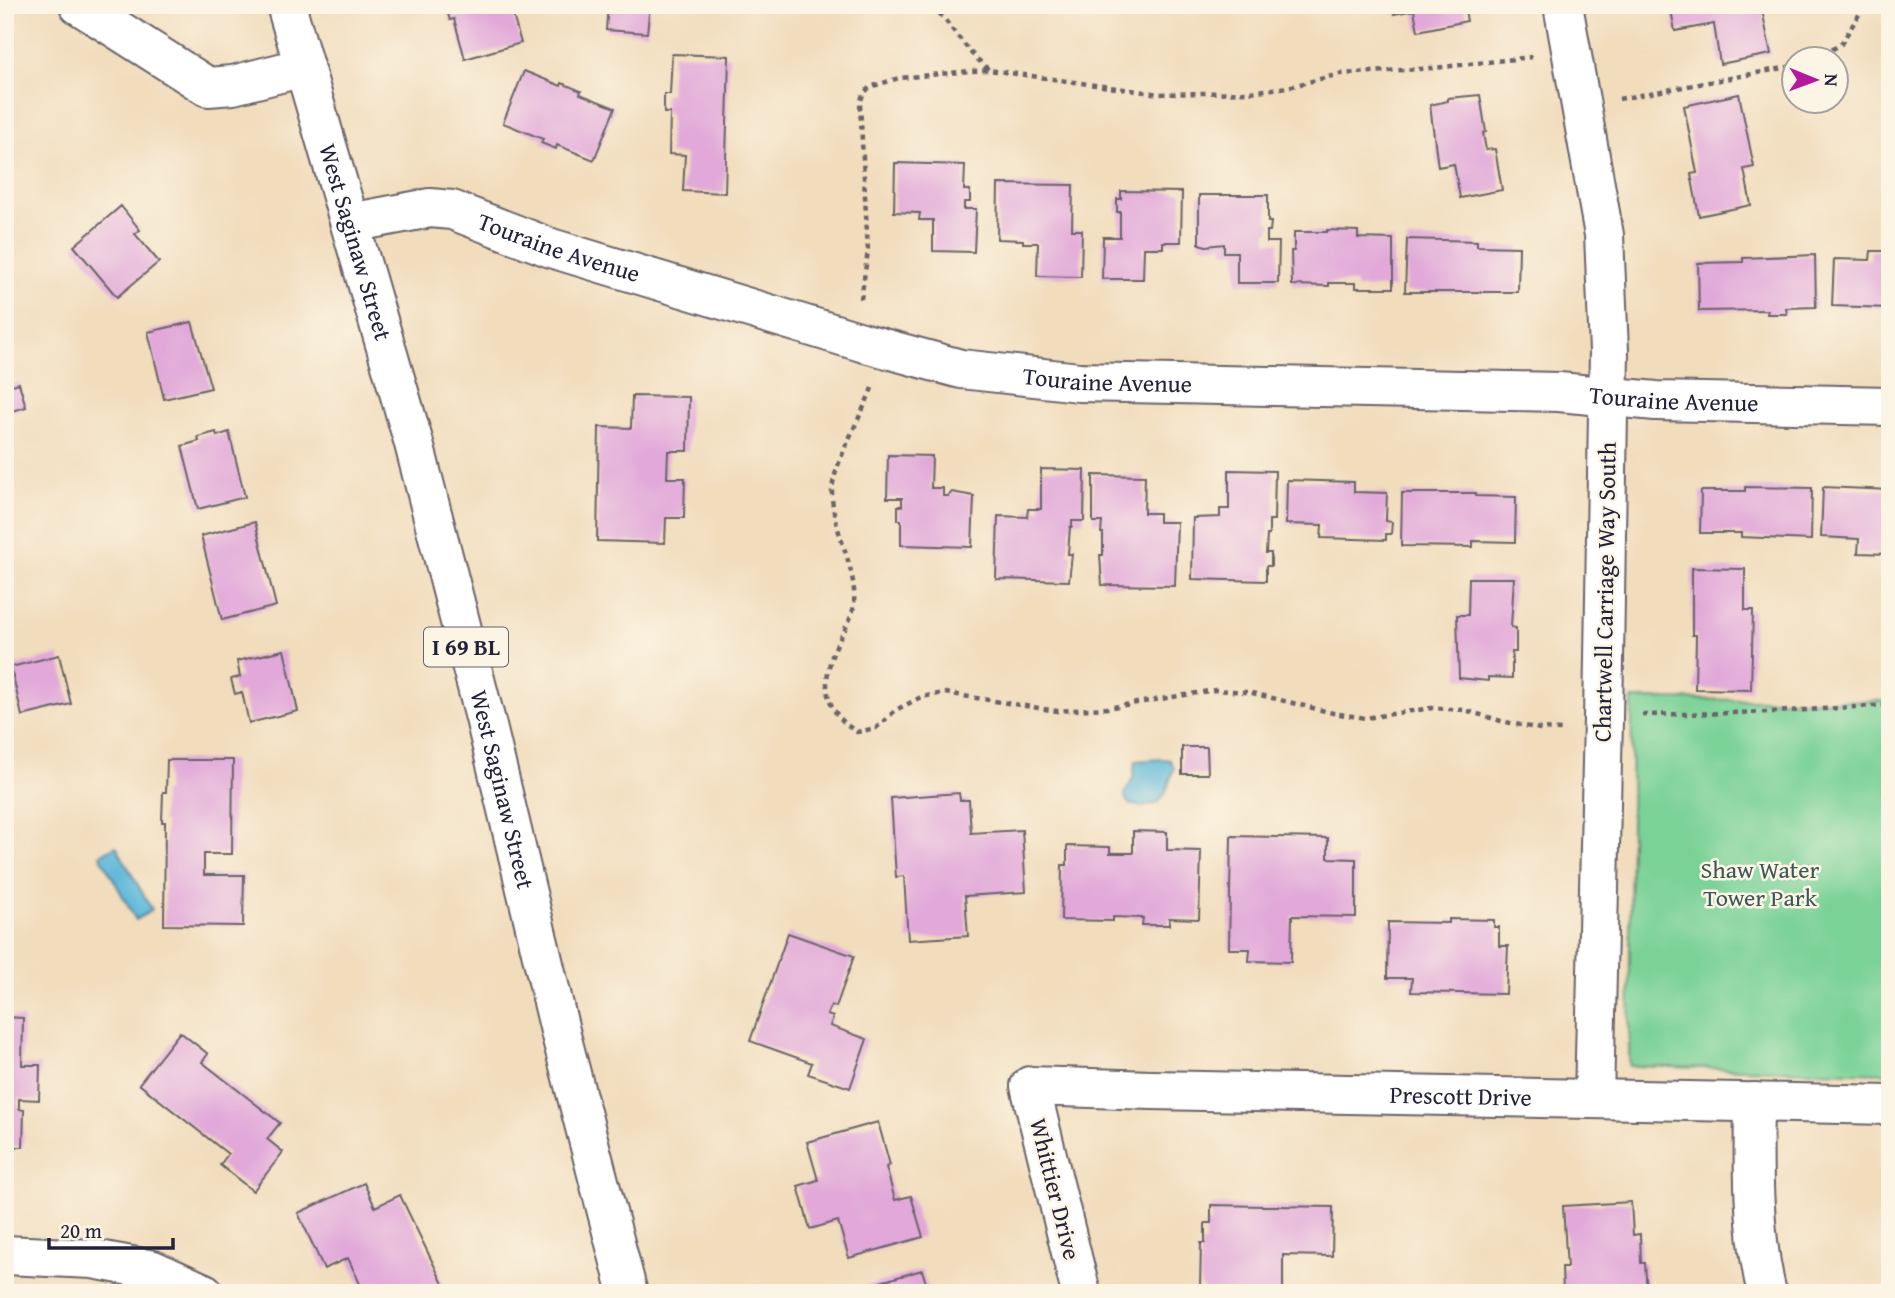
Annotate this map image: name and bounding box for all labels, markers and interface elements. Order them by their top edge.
north arrow [1780,46,1850,116]
text: N [1818,74,1846,87]
street label: West Saginaw Street [310,139,401,345]
street label: Touraine Avenue [473,204,644,291]
street label: Touraine Avenue [1021,358,1192,401]
street label: Touraine Avenue [1588,377,1759,420]
street label: Chartwell Carriage Way South [1584,441,1625,743]
road number: I 69 BL [424,628,508,666]
street label: West Saginaw Street [462,686,544,893]
park label: Shaw Water Tower Park [1701,852,1820,915]
street label: Prescott Drive [1389,1077,1532,1115]
street label: Whittier Drive [1021,1114,1090,1263]
scale bar [49,1207,173,1251]
text: 20 m [60,1215,102,1246]

